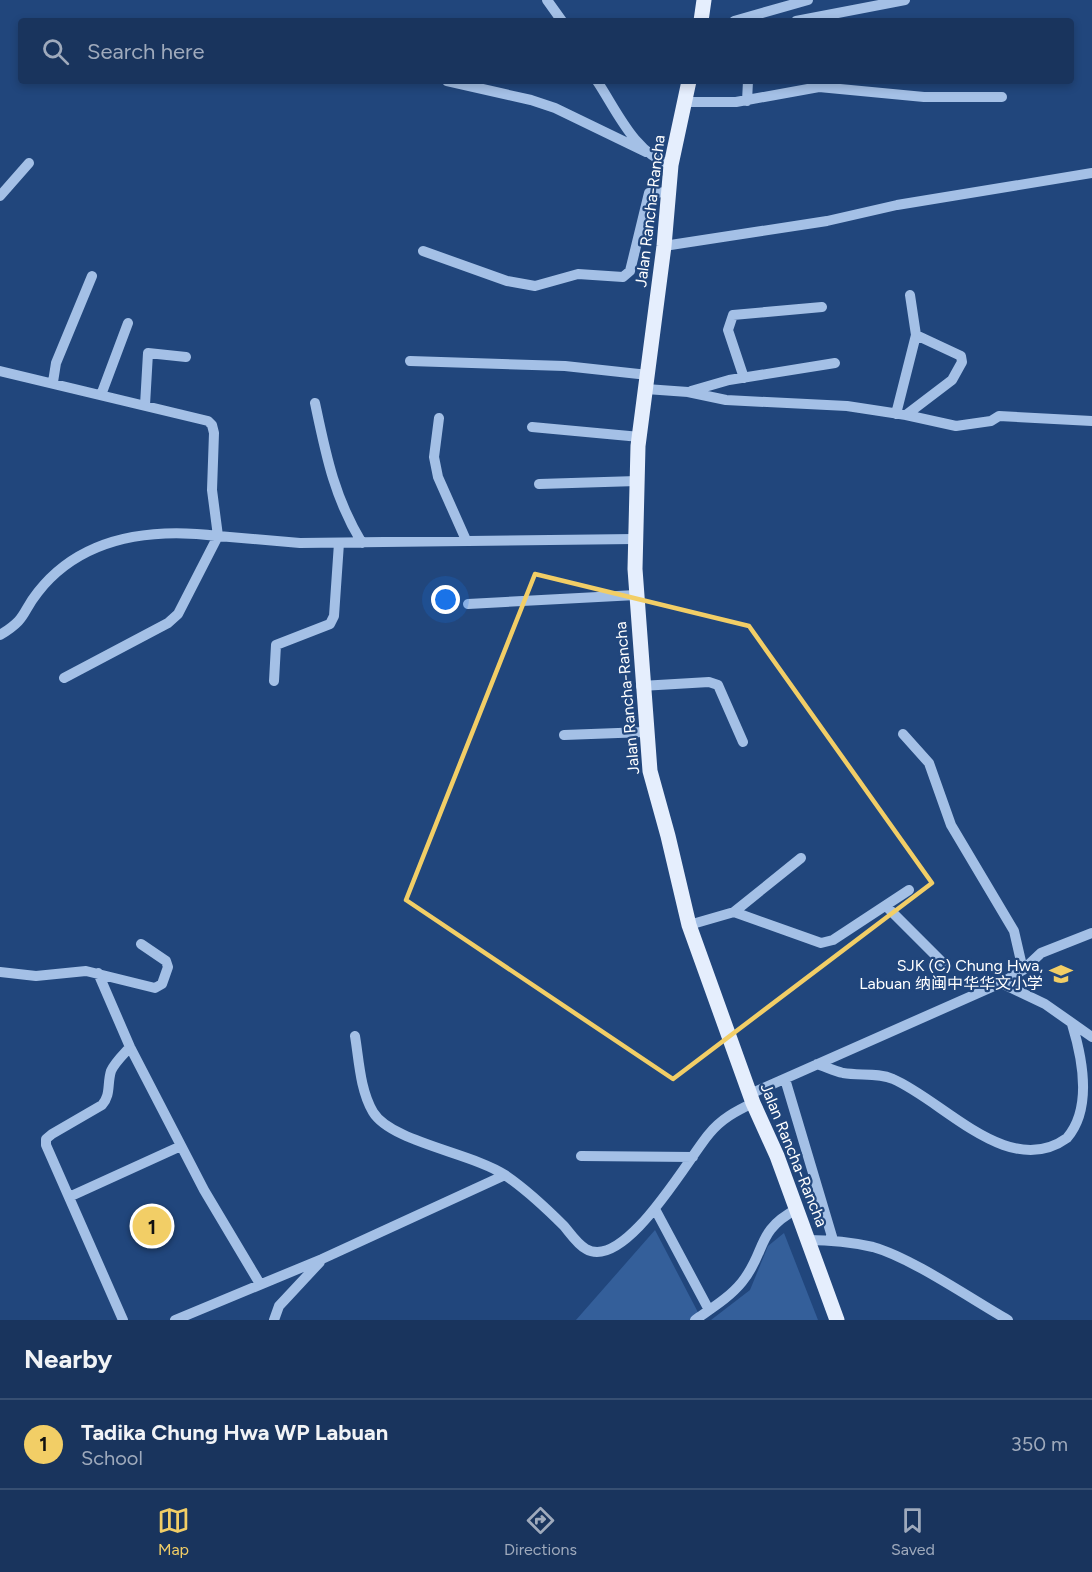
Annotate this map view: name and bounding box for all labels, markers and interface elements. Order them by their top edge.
search box [18,18,1074,84]
icon: search [39,35,72,68]
text: Search here [87,38,205,65]
street label: Jalan Rancha-Rancha [631,134,669,288]
your location [431,585,460,614]
street label: Jalan Rancha-Rancha [611,621,643,775]
place label: SJK (C) Chung Hwa, Labuan 纳闽中华华文小学 [859,956,1043,993]
school or university icon: SJK (C) Chung Hwa, Labuan 纳闽中华华文小学 [1048,961,1074,987]
street label: Jalan Rancha-Rancha [756,1080,832,1230]
pin: 1 [132,1204,172,1248]
text: Nearby [24,1343,112,1375]
text: Tadika Chung Hwa WP Labuan [81,1419,388,1446]
text: 1 [39,1432,48,1456]
text: 350 m [1011,1432,1068,1456]
text: School [81,1446,143,1470]
tab: Map [157,1504,190,1559]
tab: Directions [504,1504,577,1559]
tab: Saved [891,1504,935,1559]

